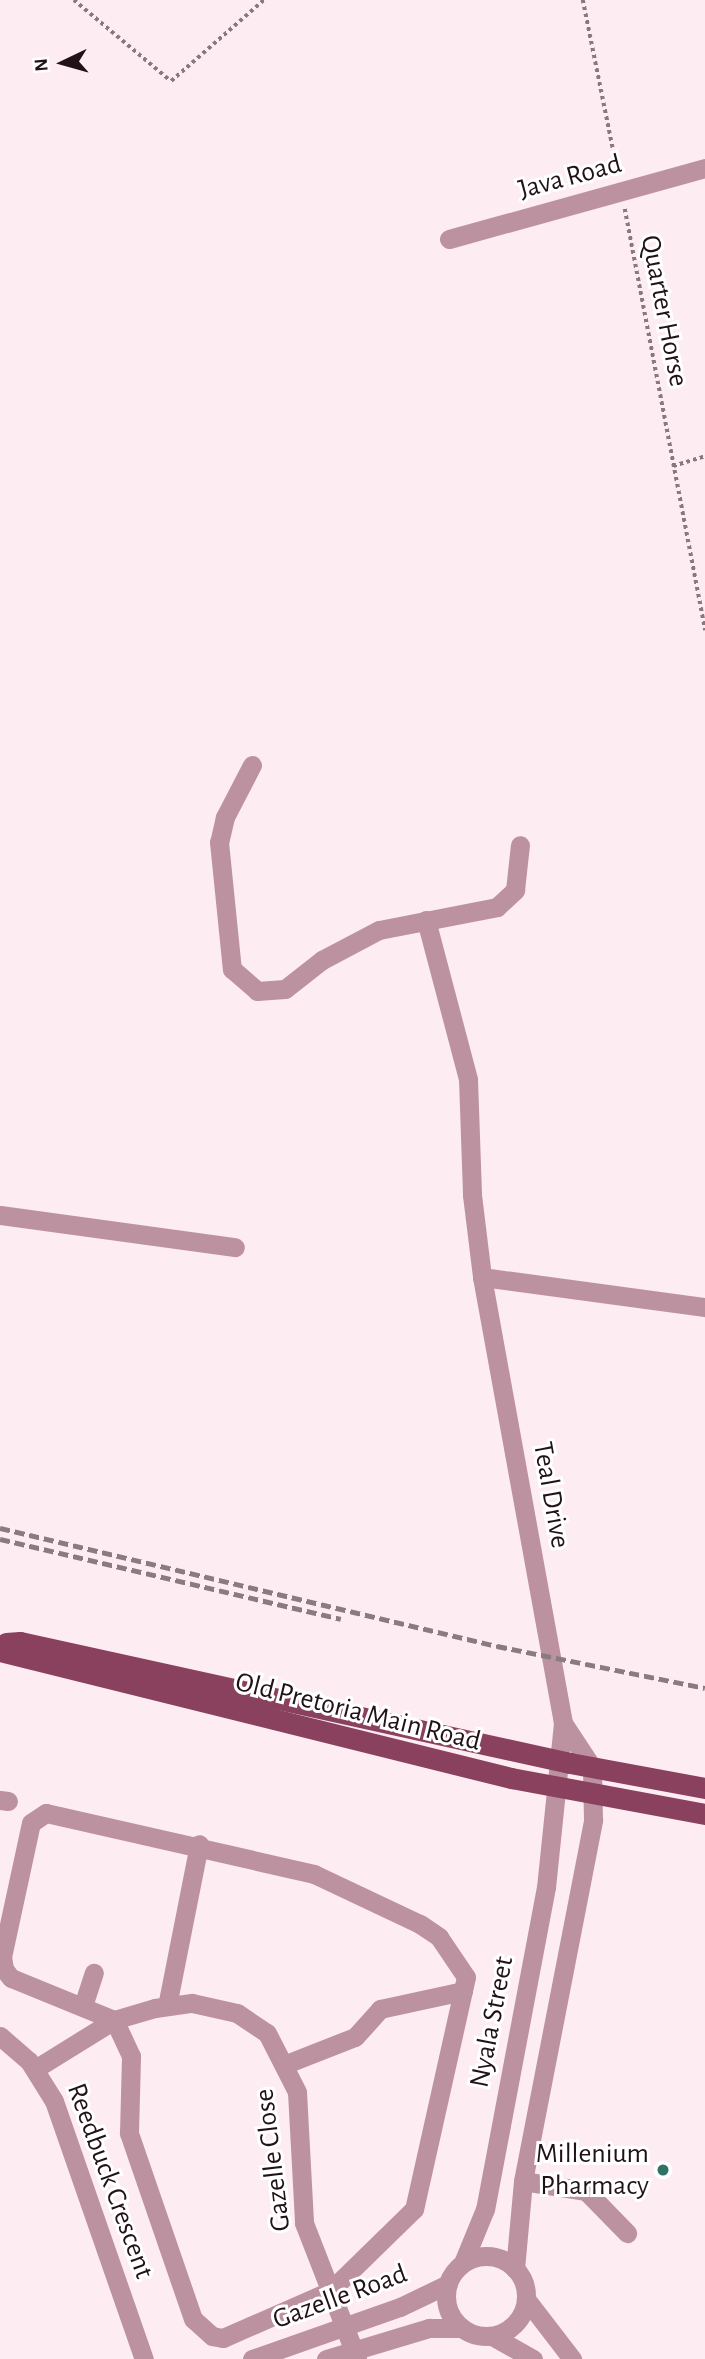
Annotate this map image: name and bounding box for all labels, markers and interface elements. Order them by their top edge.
north arrow [28,28,98,98]
text: N [32,57,52,72]
street label: Java Road [515,147,625,207]
street label: Quarter Horse [633,233,695,389]
street label: Teal Drive [525,1439,577,1551]
street label: Old Pretoria Main Road [232,1665,484,1759]
street label: Nyala Street [463,1953,521,2091]
street label: Reedbuck Crescent [59,2079,161,2283]
street label: Gazelle Close [248,2087,298,2233]
place label: Millenium Pharmacy [536,2137,649,2203]
marker: Millenium Pharmacy [655,2162,671,2178]
street label: Gazelle Road [268,2257,412,2337]

